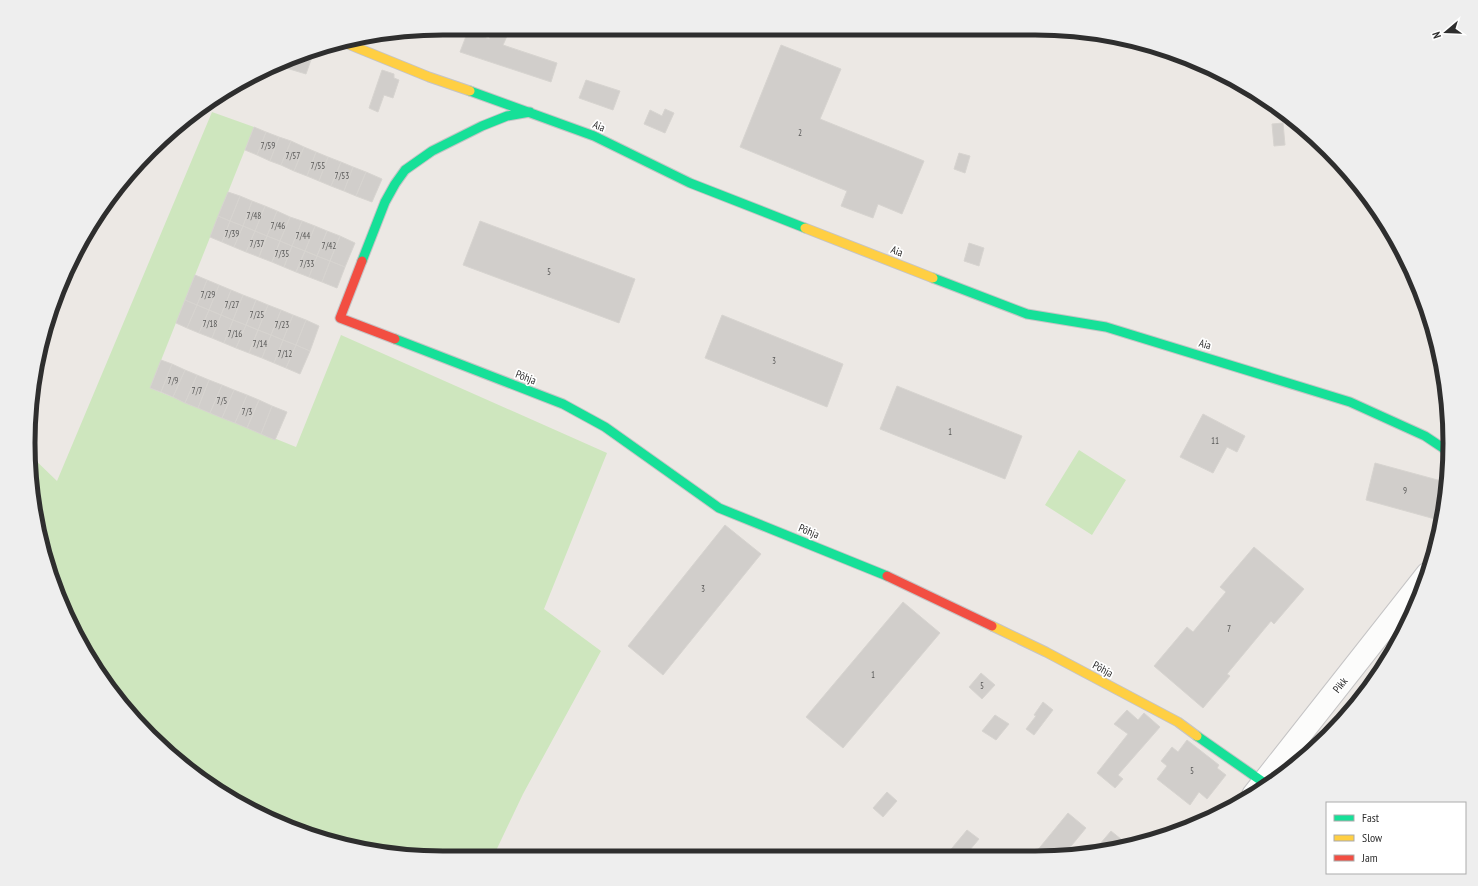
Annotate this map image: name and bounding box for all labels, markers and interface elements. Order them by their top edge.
north arrow [1426,12,1466,52]
text: N [1429,30,1444,40]
street label: Aia [591,117,607,135]
house number: 2 [798,127,802,138]
house number: 7/59 [261,140,275,151]
house number: 7/57 [286,150,300,161]
house number: 7/55 [311,160,325,171]
house number: 7/53 [335,170,349,181]
house number: 7/48 [247,210,261,221]
house number: 7/46 [271,220,285,231]
house number: 7/39 [225,228,239,239]
house number: 7/44 [296,230,310,241]
house number: 7/37 [250,238,264,249]
house number: 7/42 [322,240,336,251]
street label: Aia [889,242,905,260]
house number: 7/35 [275,248,289,259]
house number: 7/33 [300,258,314,269]
house number: 5 [547,266,551,277]
house number: 7/29 [201,289,215,300]
house number: 7/27 [225,299,239,310]
house number: 7/25 [250,309,264,320]
house number: 7/18 [203,318,217,329]
house number: 7/23 [275,319,289,330]
house number: 7/16 [228,328,242,339]
street label: Aia [1197,336,1213,352]
house number: 7/14 [253,338,267,349]
house number: 7/12 [278,348,292,359]
house number: 3 [772,355,776,366]
street label: Põhja [514,367,538,387]
house number: 7/9 [168,375,178,386]
house number: 7/7 [192,385,202,396]
house number: 7/5 [217,395,227,406]
house number: 7/3 [242,406,252,417]
house number: 1 [948,426,952,437]
house number: 11 [1211,435,1219,446]
house number: 9 [1403,485,1407,496]
street label: Põhja [797,521,821,541]
house number: 3 [701,583,705,594]
house number: 7 [1227,623,1231,634]
street label: Põhja [1090,658,1116,680]
house number: 1 [871,669,875,680]
street label: Pikk [1330,674,1351,696]
house number: 5 [980,680,984,691]
house number: 5 [1190,765,1194,776]
legend [1326,802,1466,874]
text: Fast [1362,810,1380,825]
text: Slow [1362,830,1383,845]
text: Jam [1361,850,1378,865]

